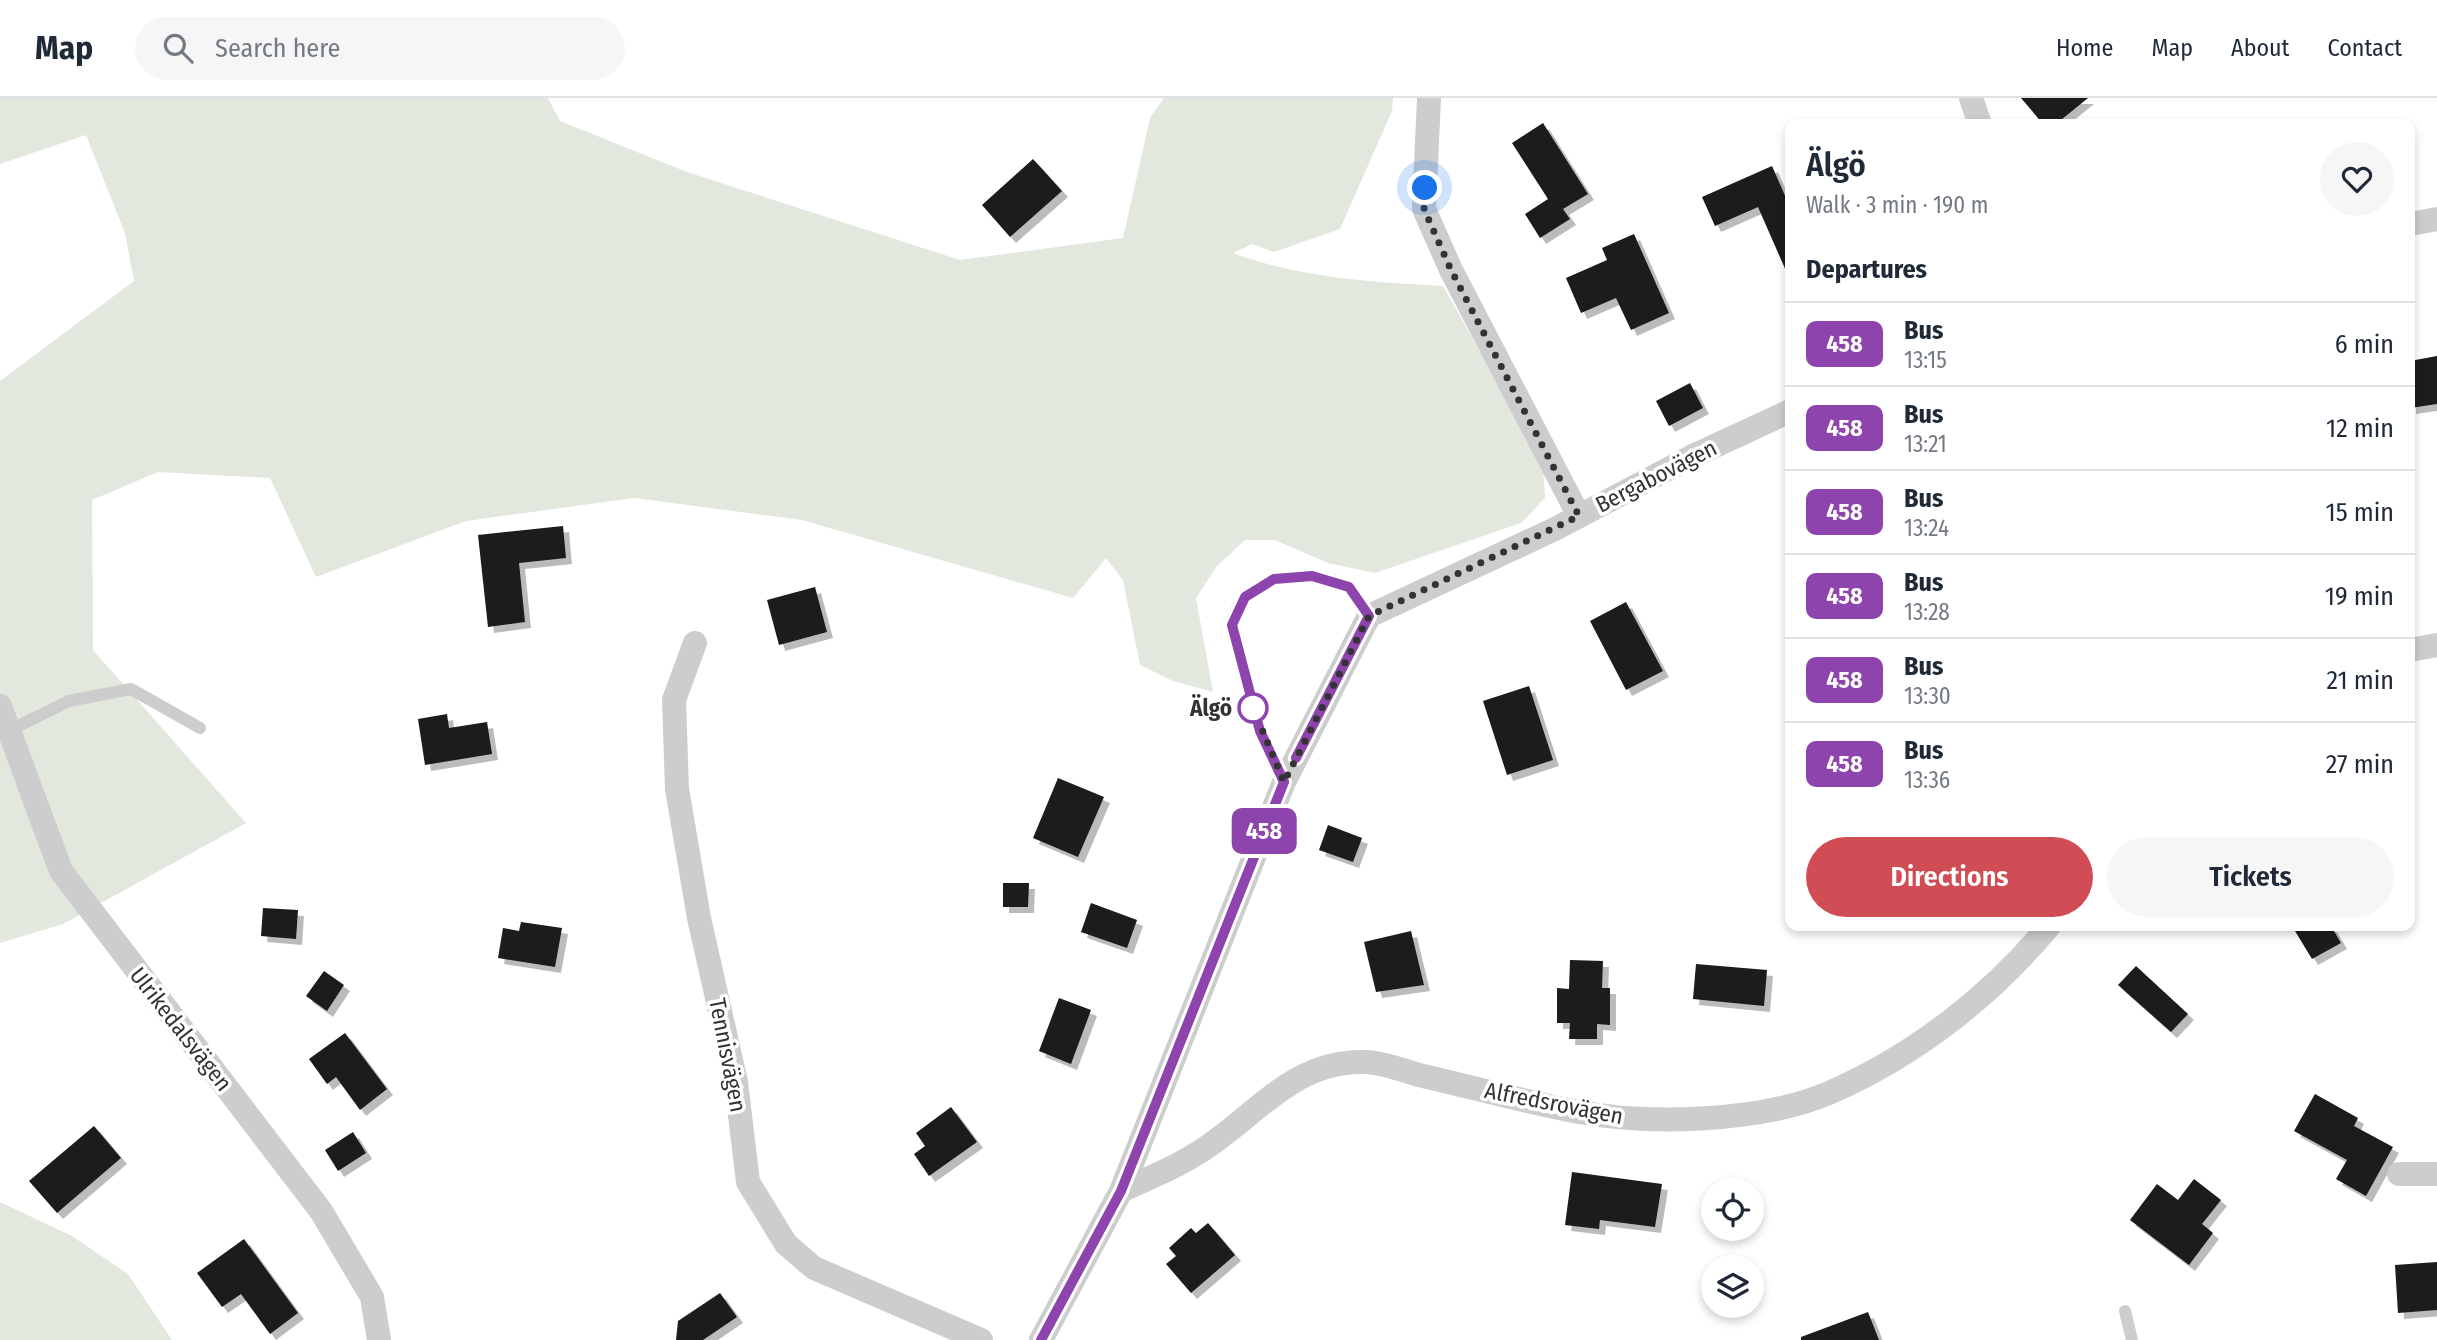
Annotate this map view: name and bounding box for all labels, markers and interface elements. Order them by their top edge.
search box [135,17,625,80]
text: Map [35,28,93,68]
icon: search [159,29,197,67]
text: Search here [215,33,340,64]
text: Home [2056,34,2113,62]
text: Map [2151,34,2193,62]
text: About [2231,34,2289,62]
text: Contact [2327,34,2402,62]
button: heart [2320,142,2394,216]
text: Älgö [1806,145,1866,185]
your location [1407,170,1442,205]
text: Walk · 3 min · 190 m [1806,191,1988,219]
text: Departures [1806,254,1927,285]
text: Bus [1904,315,1943,346]
text: 6 min [2335,329,2394,360]
text: 458 [1826,330,1863,358]
text: 13:15 [1904,346,1947,374]
text: Bus [1904,399,1943,430]
text: 12 min [2326,413,2394,444]
text: 458 [1826,414,1863,442]
text: 13:21 [1904,430,1947,458]
street label: Bergabovägen [1591,433,1721,519]
text: Bus [1904,483,1943,514]
text: 15 min [2326,497,2394,528]
text: 458 [1826,498,1863,526]
text: 13:24 [1904,514,1949,542]
text: Bus [1904,567,1943,598]
text: 19 min [2325,581,2394,612]
text: 458 [1826,582,1863,610]
text: 13:28 [1904,598,1950,626]
text: Bus [1904,651,1943,682]
text: 21 min [2327,665,2394,696]
text: 458 [1826,666,1863,694]
text: 13:30 [1904,682,1951,710]
marker: Älgö [1238,693,1268,723]
place label: Älgö [1189,694,1232,722]
text: Bus [1904,735,1943,766]
text: 27 min [2326,749,2394,780]
text: 458 [1826,750,1863,778]
text: 13:36 [1904,766,1950,794]
line badge: 458 [1224,808,1304,854]
text: 458 [1246,817,1282,845]
button: Directions [1806,837,2093,917]
button: Tickets [2107,837,2394,917]
street label: Ulrikedalsvägen [124,962,238,1096]
street label: Tennisvägen [703,996,753,1114]
street label: Alfredsrovägen [1482,1076,1626,1130]
map controls [1701,1178,1764,1318]
button: locate [1701,1178,1764,1241]
button: layers [1701,1255,1764,1318]

